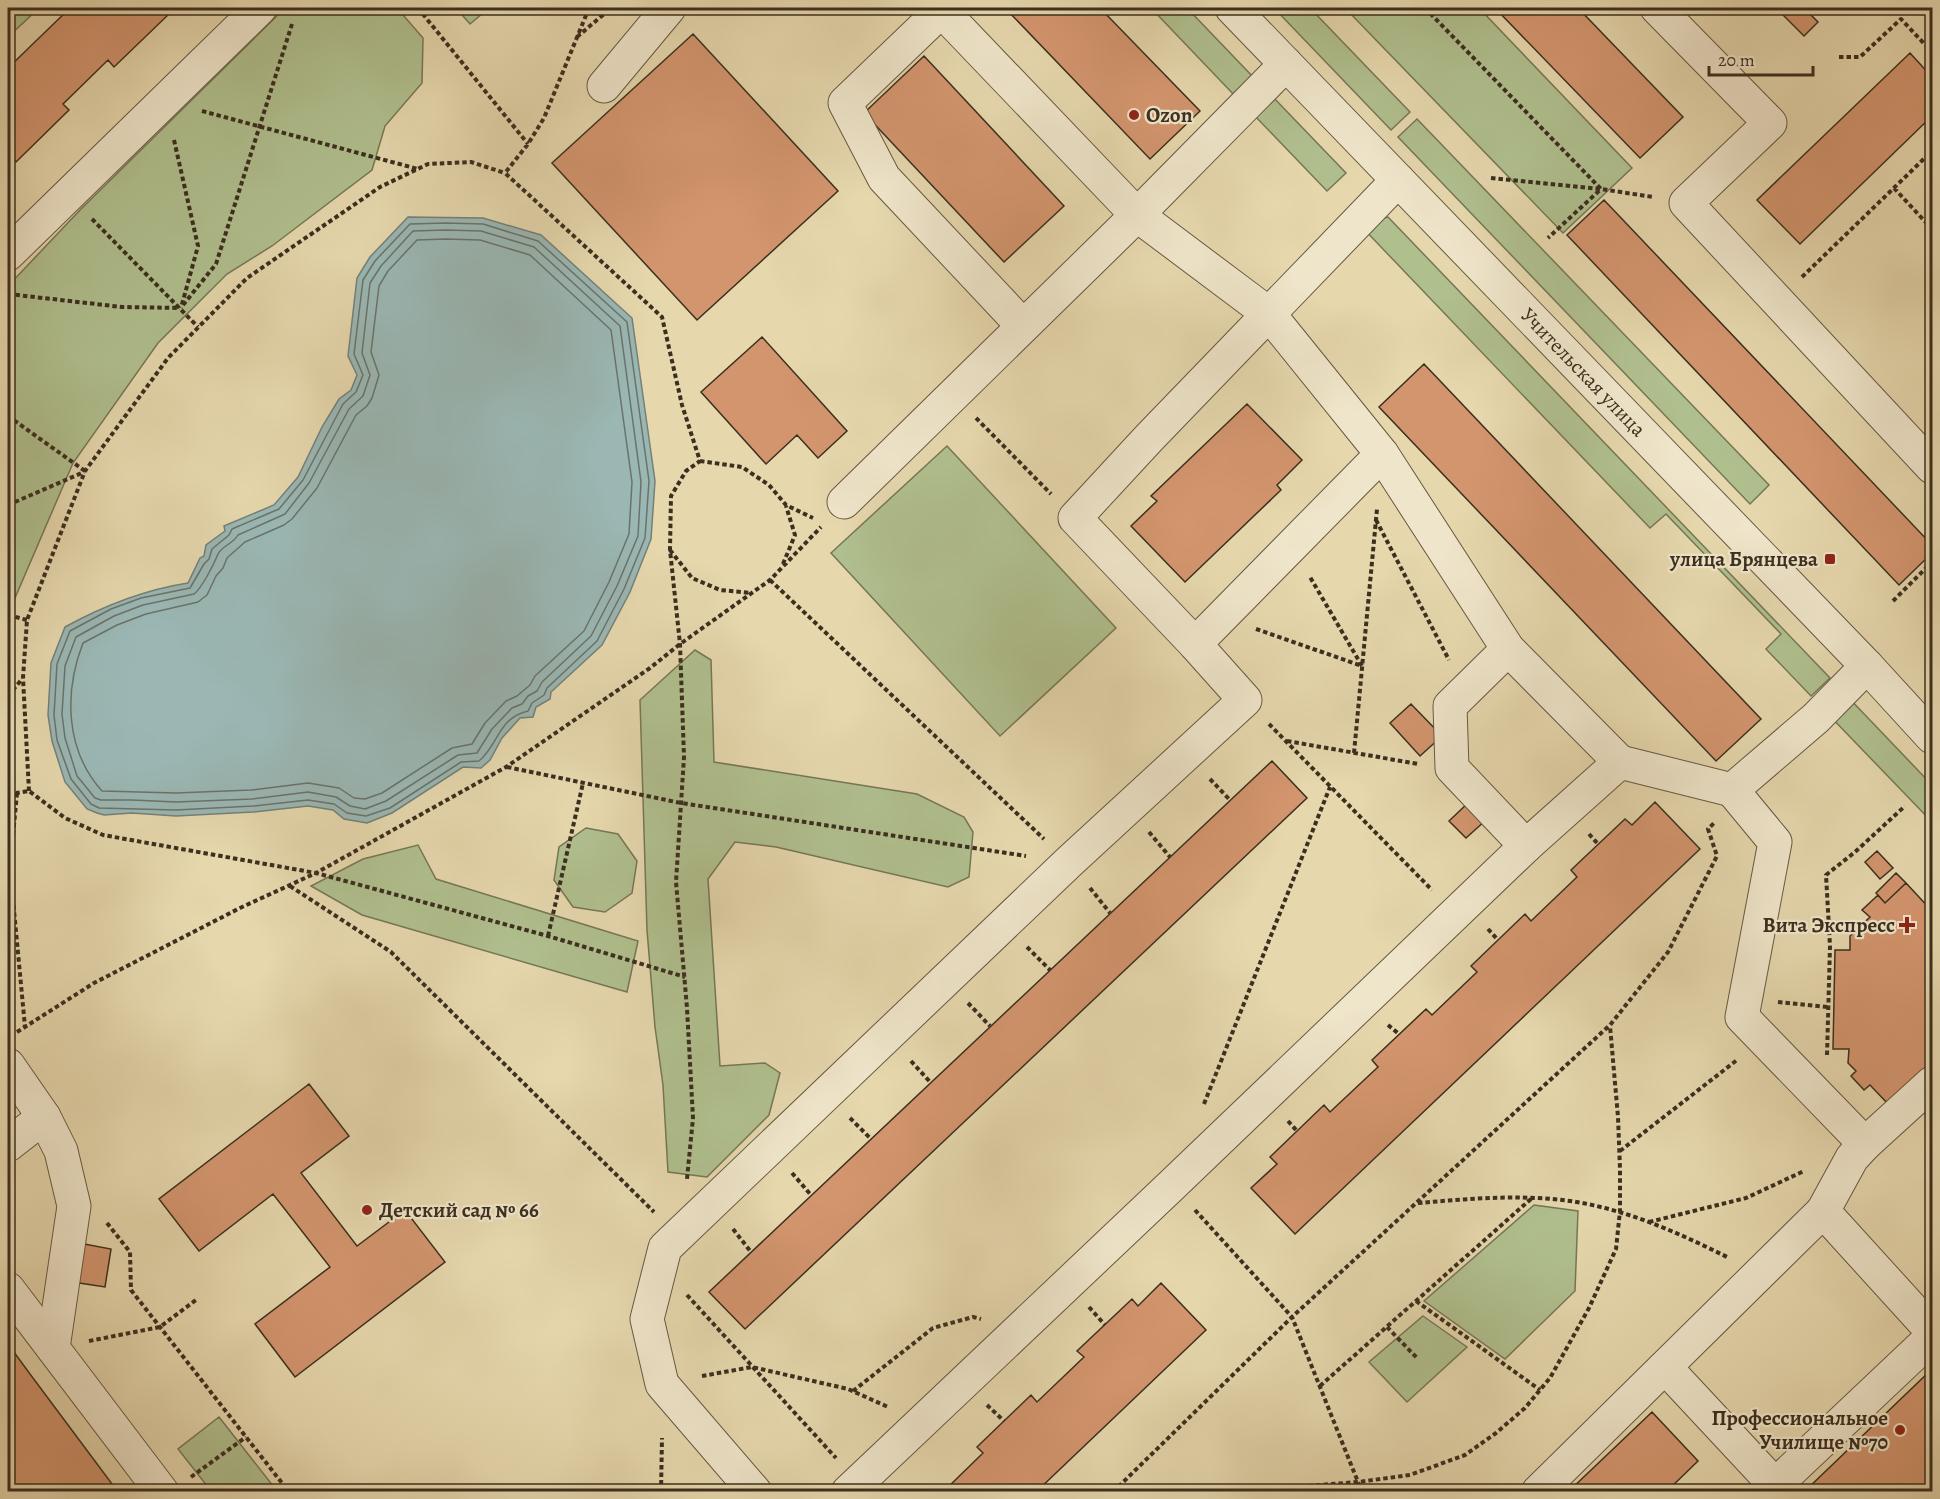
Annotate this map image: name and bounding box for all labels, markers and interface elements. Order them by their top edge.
scale bar [1709,39,1812,77]
text: 20 m [1718,48,1755,72]
place label: Ozon [1146,101,1193,129]
marker: Ozon [1127,108,1141,122]
street label: Учительская улица [1514,301,1652,443]
place label: улица Брянцева [1669,545,1818,573]
marker: улица Брянцева [1823,552,1837,566]
place label: Вита Экспресс [1762,911,1895,939]
marker: Вита Экспресс [1900,918,1914,932]
place label: Детский сад № 66 [379,1196,539,1224]
marker: Детский сад № 66 [360,1203,374,1217]
place label: Профессиональное Училище №70 [1711,1404,1888,1456]
marker: Профессиональное Училище №70 [1893,1423,1907,1437]

